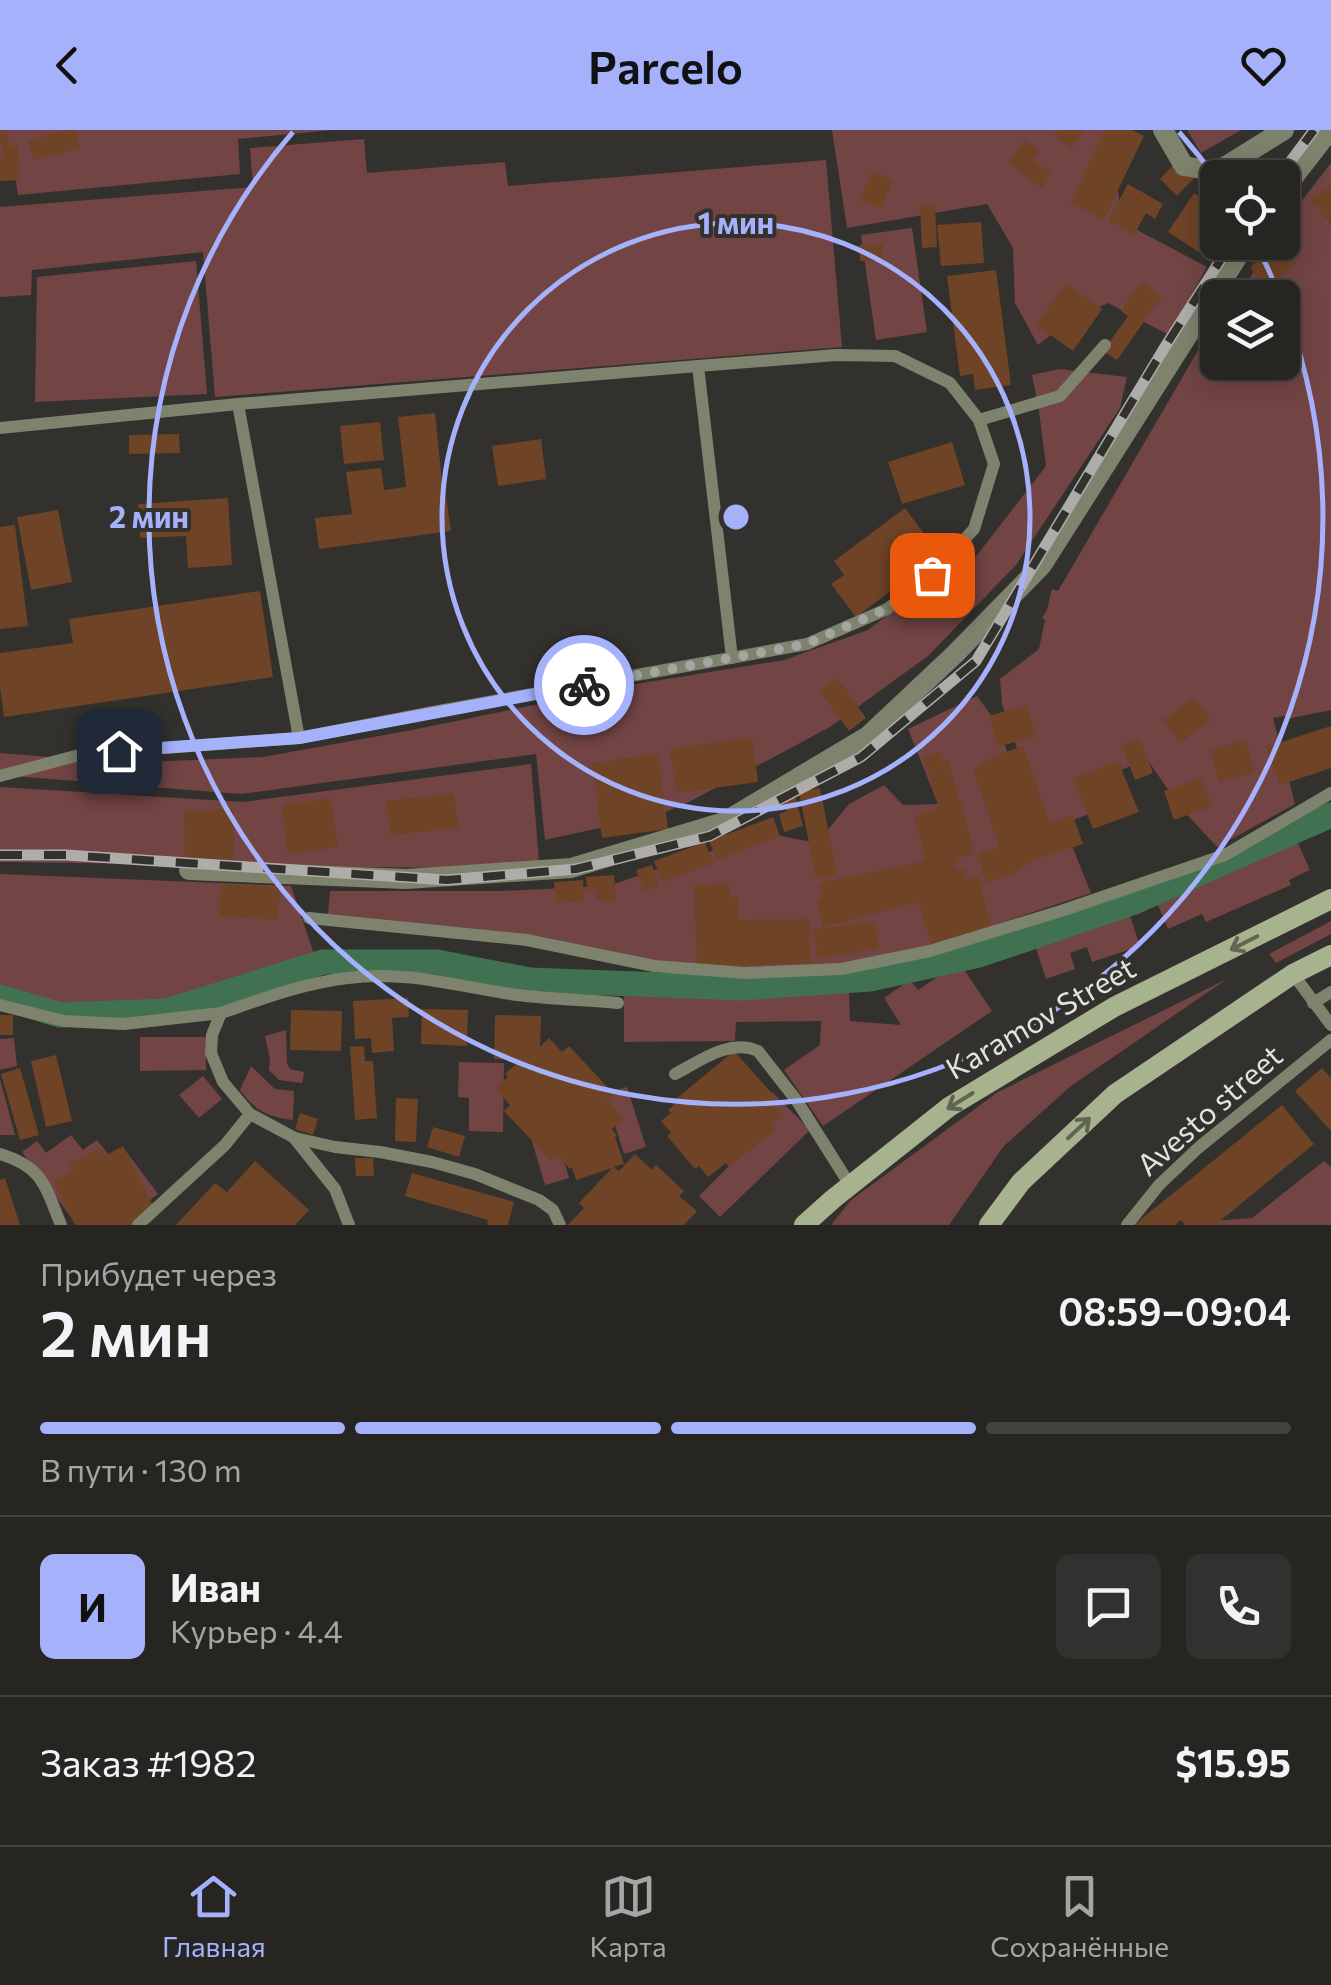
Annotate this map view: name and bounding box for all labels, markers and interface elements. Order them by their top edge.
icon: back [40,38,95,93]
text: Parcelo [588,38,743,93]
icon: heart [1236,38,1291,93]
map controls [1200,160,1300,380]
button: locate [1200,160,1300,260]
text: 1 мин [698,203,774,240]
button: layers [1200,280,1300,380]
text: 2 мин [109,497,189,534]
centre of rings [718,499,754,535]
pin [890,533,975,618]
icon: bag [905,548,960,603]
courier [534,635,634,735]
icon: bike [557,658,612,713]
pin [77,709,162,794]
icon: home [92,724,147,779]
one-way arrow [1229,934,1259,953]
street label: Karamov Street [938,948,1141,1086]
street label: Avesto street [1128,1036,1289,1182]
one-way arrow [946,1090,975,1111]
one-way arrow [1066,1117,1091,1140]
text: Прибудет через [40,1253,277,1293]
text: 08:59–09:04 [1058,1287,1291,1334]
text: 2 мин [40,1291,212,1370]
text: В пути · 130 m [40,1449,242,1489]
button: chat [1056,1554,1161,1659]
button: phone [1186,1554,1291,1659]
text: Иван [170,1563,261,1610]
text: И [78,1583,107,1630]
text: Курьер · 4.4 [170,1610,343,1650]
text: Заказ #1982 [40,1738,256,1785]
text: $15.95 [1175,1738,1291,1785]
tab: Главная [162,1869,266,1963]
tab: Карта [589,1869,667,1963]
tab: Сохранённые [990,1869,1169,1963]

